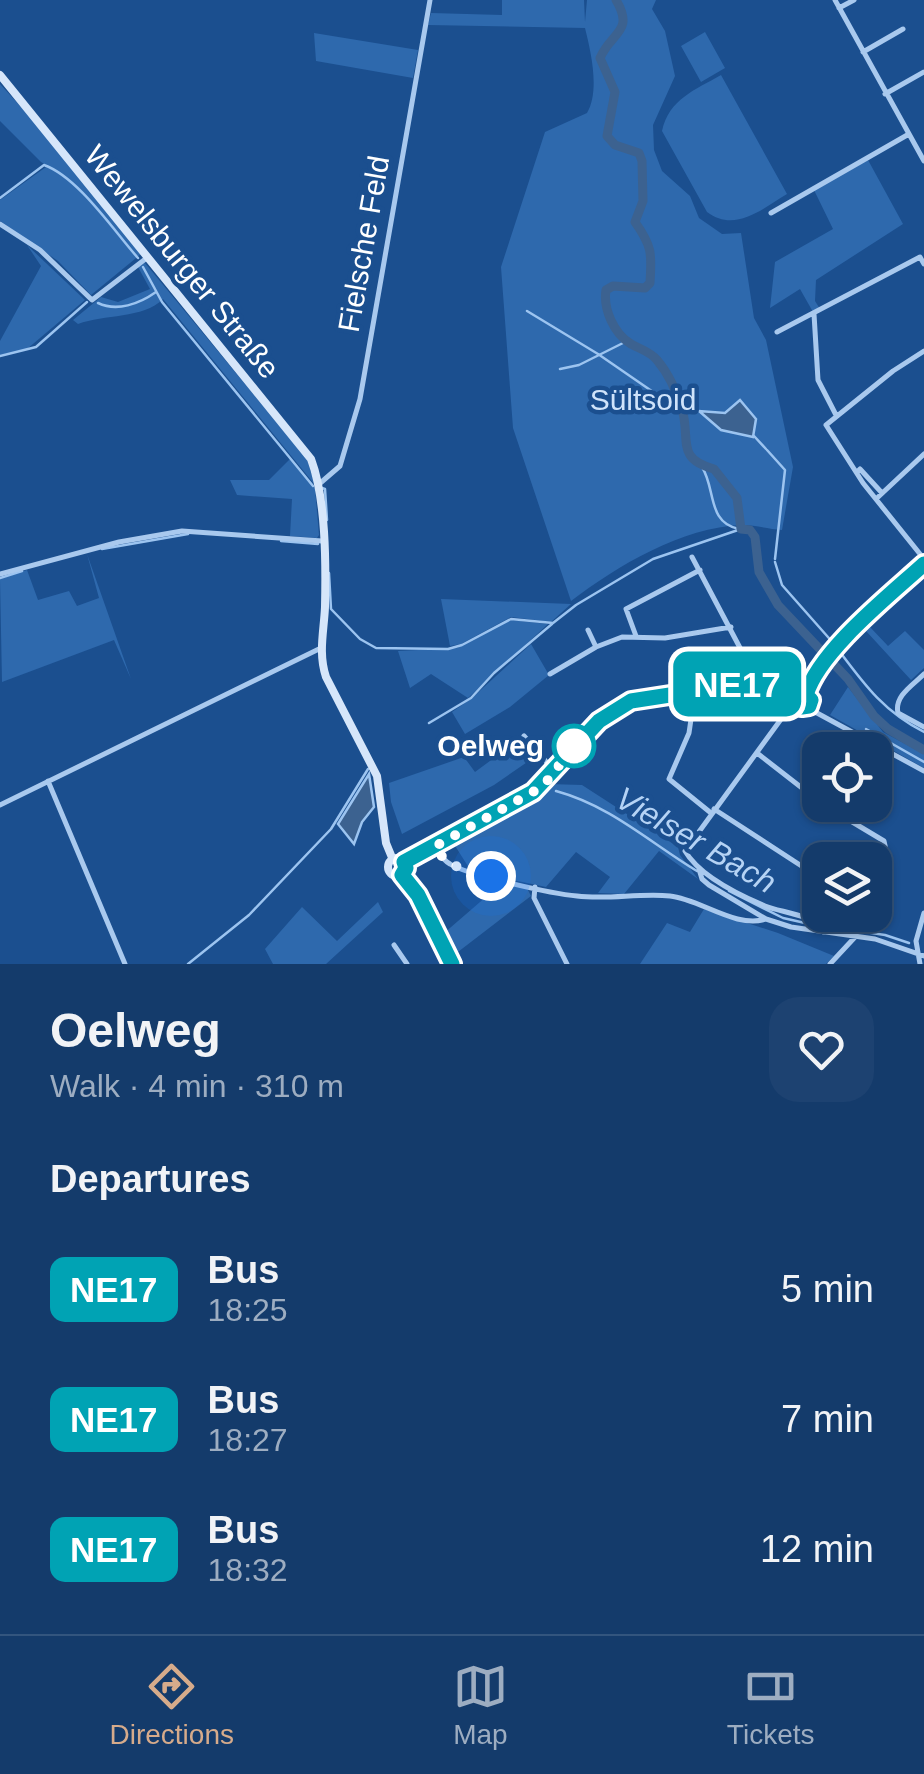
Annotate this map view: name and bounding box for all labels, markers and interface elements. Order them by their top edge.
street label: Wewelsburger Straße [78,139,286,385]
street label: Fielsche Feld [332,153,395,335]
park label: Sültsoid [590,383,696,416]
line badge: NE17 [667,652,807,716]
text: NE17 [693,665,781,704]
marker: Oelweg [553,725,595,767]
place label: Oelweg [437,729,544,762]
map controls [802,732,892,932]
button: locate [802,732,892,822]
water label: Vielser Bach [609,780,783,900]
button: layers [802,842,892,932]
your location [466,851,516,901]
button: heart [769,997,874,1102]
text: Oelweg [50,1004,221,1057]
text: Walk · 4 min · 310 m [50,1068,344,1104]
text: Departures [50,1158,251,1200]
text: Bus [208,1249,279,1291]
text: 5 min [781,1268,874,1310]
text: NE17 [70,1270,158,1309]
text: 18:25 [208,1292,288,1328]
text: Bus [208,1379,279,1421]
text: 7 min [781,1398,874,1440]
text: NE17 [70,1400,158,1439]
text: 18:27 [208,1422,288,1458]
text: Bus [208,1509,279,1551]
text: 12 min [760,1528,874,1570]
text: NE17 [70,1530,158,1569]
text: 18:32 [208,1552,288,1588]
tab: Directions [109,1659,234,1751]
tab: Map [453,1659,508,1751]
tab: Tickets [727,1659,815,1751]

